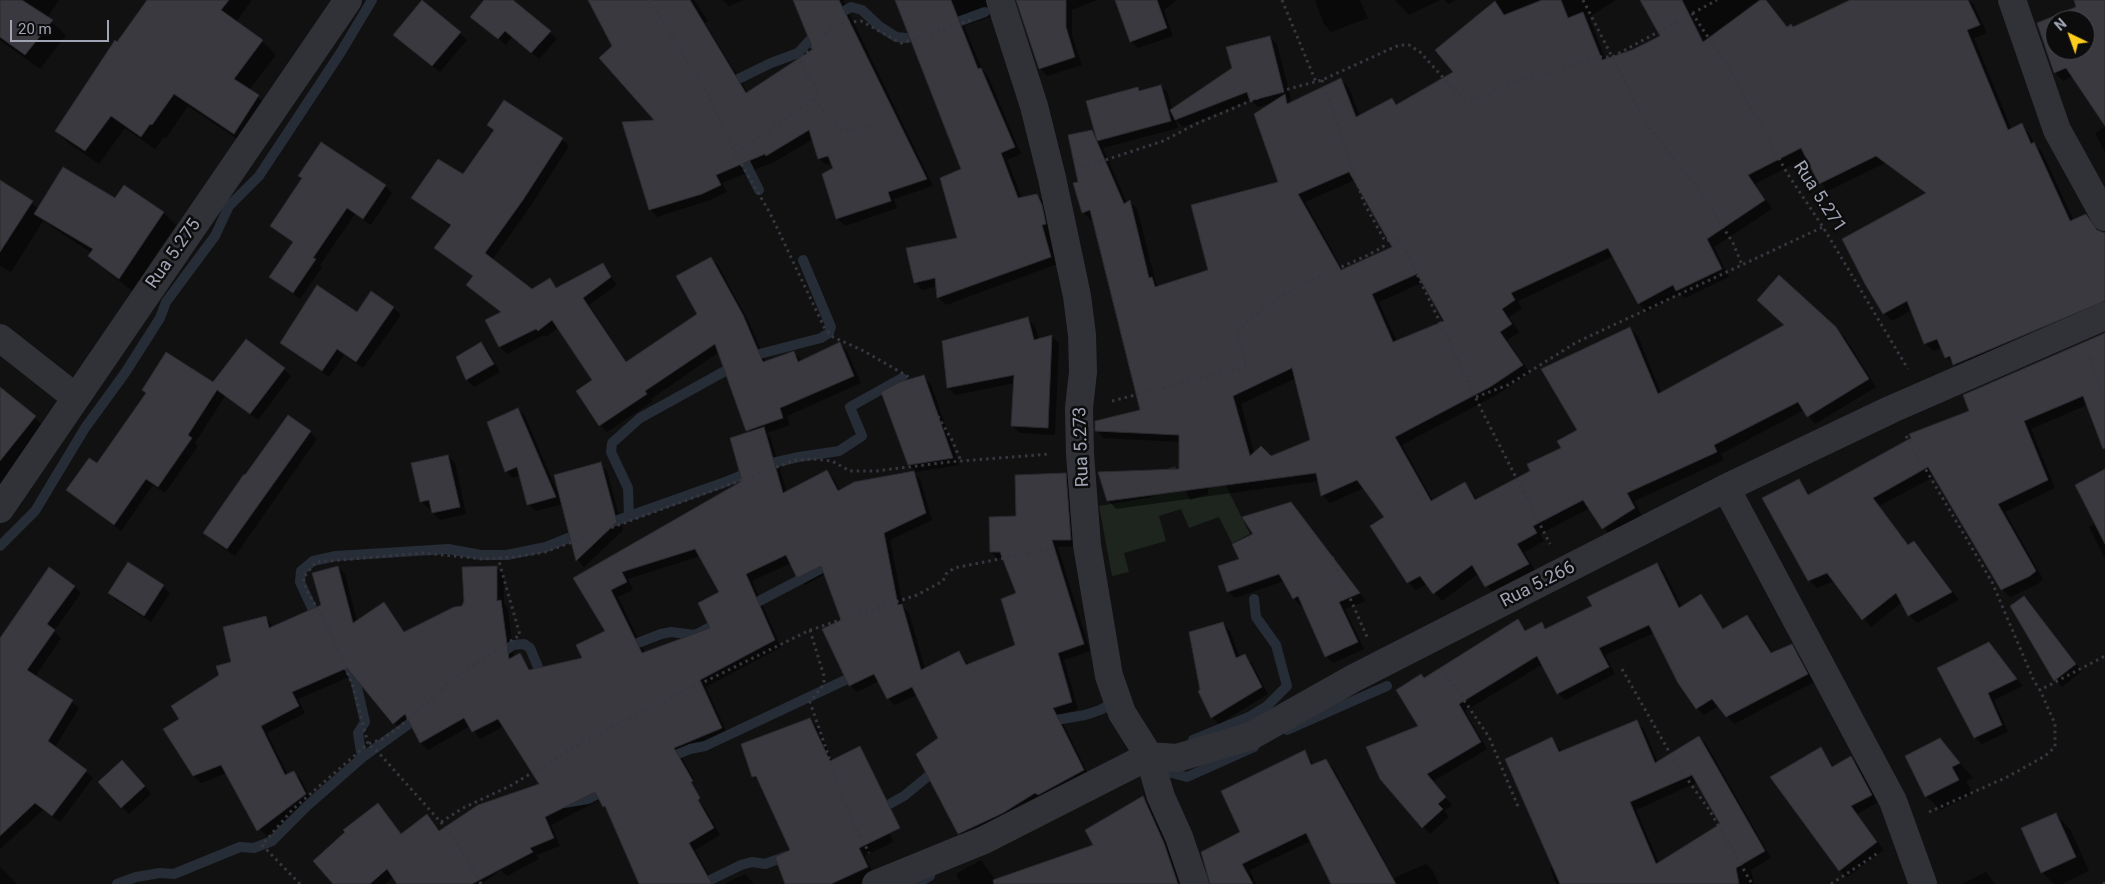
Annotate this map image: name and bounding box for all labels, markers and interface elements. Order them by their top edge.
scale bar [12,10,111,42]
north arrow [2045,10,2095,60]
text: N [2052,15,2070,34]
text: 20 m [18,20,52,38]
street label: Rua 5.271 [1788,157,1850,237]
street label: Rua 5.275 [142,215,206,293]
street label: Rua 5.273 [1070,406,1094,488]
street label: Rua 5.266 [1497,557,1579,613]

